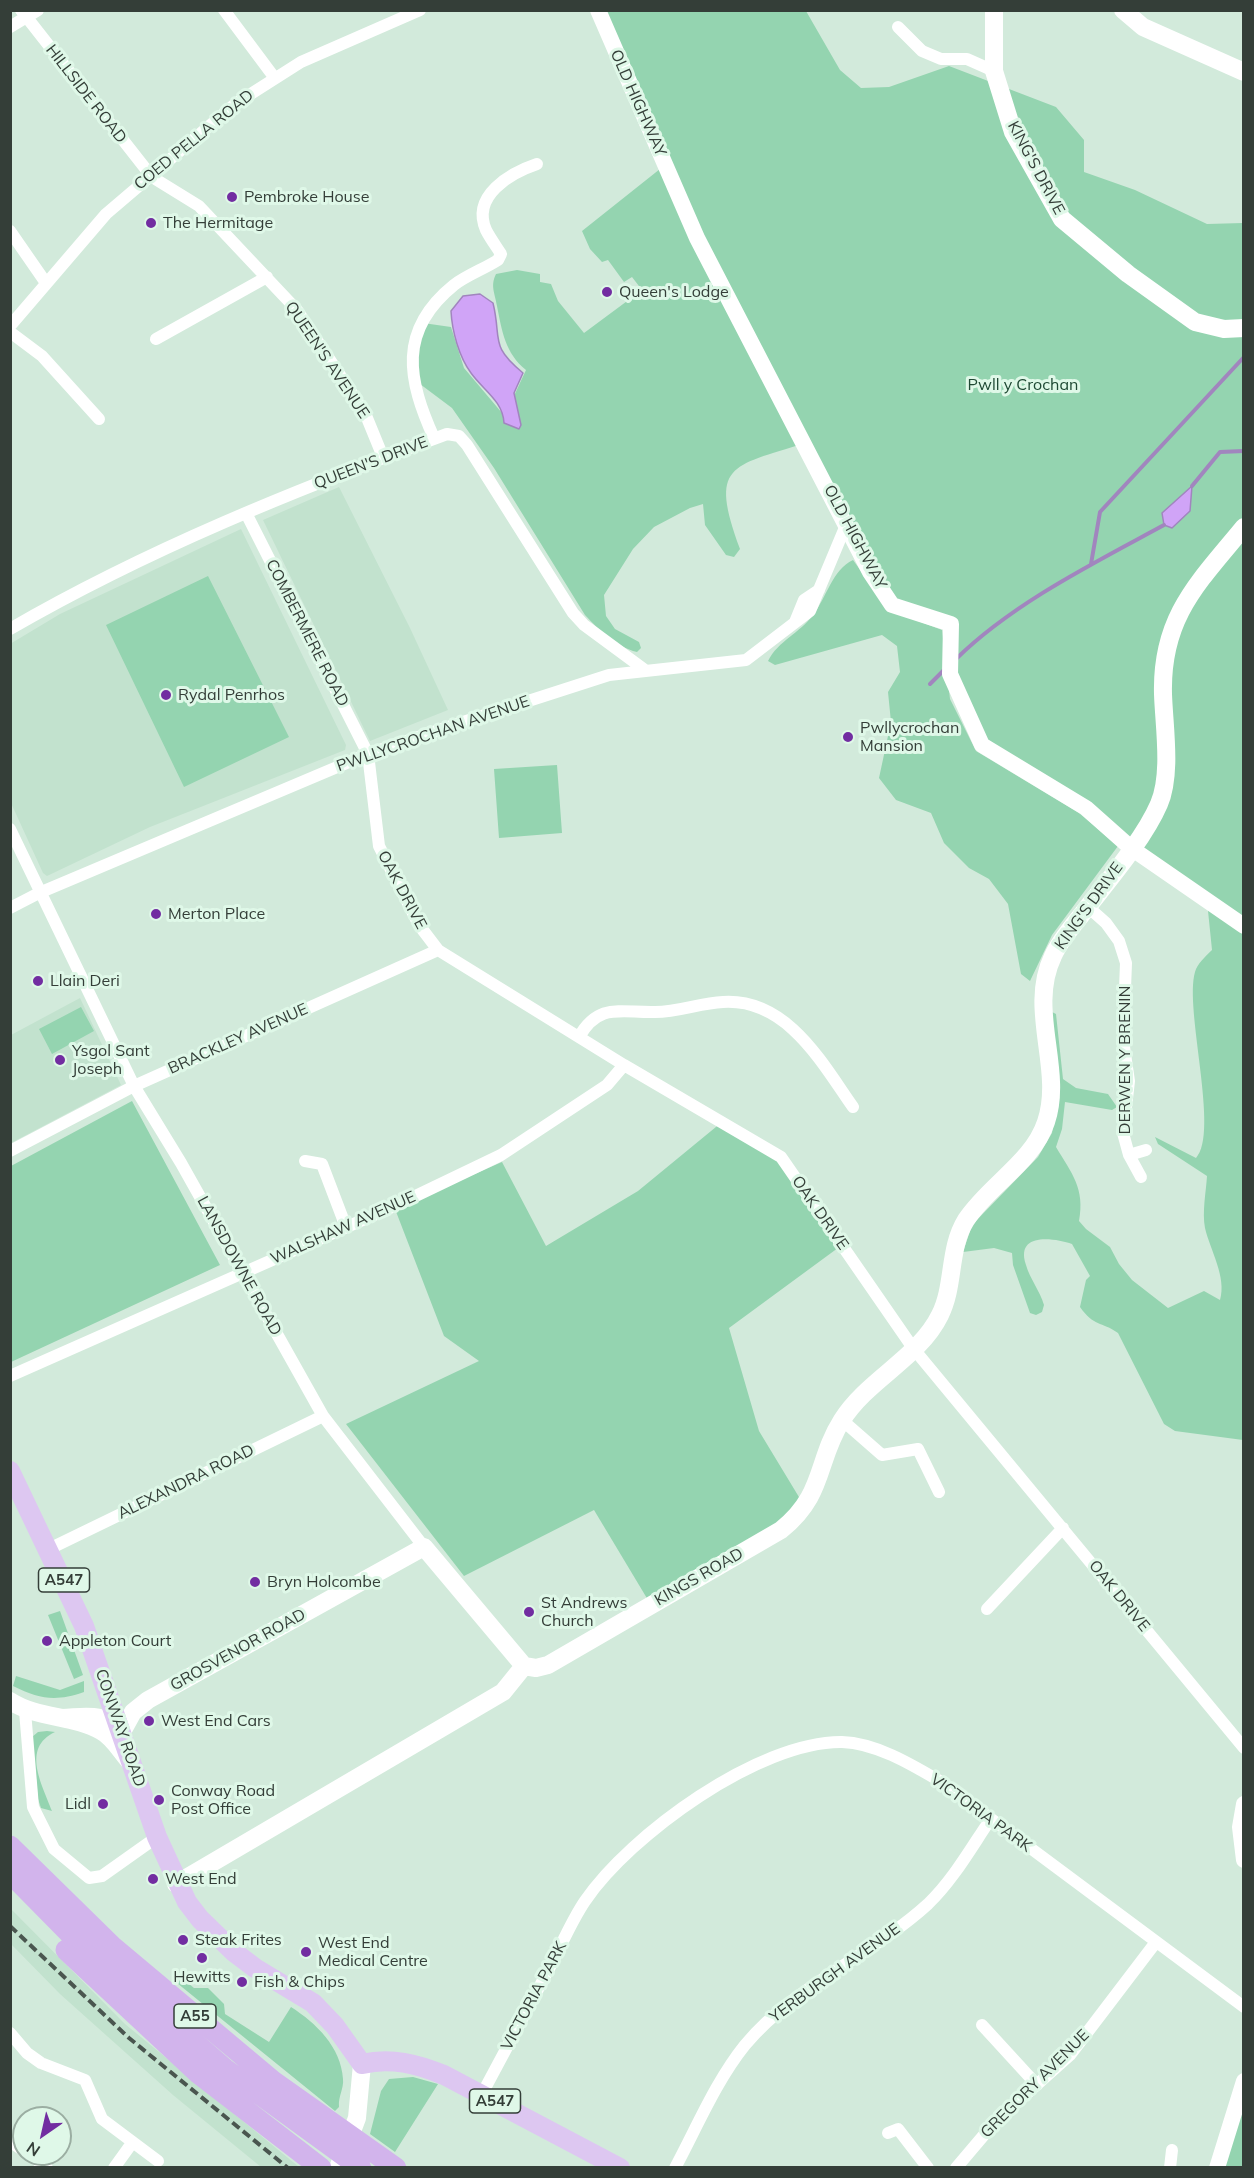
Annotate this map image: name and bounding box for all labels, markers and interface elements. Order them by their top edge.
street label: HILLSIDE ROAD [41,41,131,147]
street label: OLD HIGHWAY [606,47,670,159]
street label: COED PELLA ROAD [130,86,258,194]
street label: KING'S DRIVE [1003,118,1069,218]
place label: Pembroke House [244,187,369,207]
marker: Pembroke House [225,190,239,204]
place label: The Hermitage [163,213,273,233]
marker: The Hermitage [144,216,158,230]
place label: Queen's Lodge [619,282,729,302]
marker: Queen's Lodge [600,285,614,299]
street label: QUEEN'S AVENUE [281,298,373,422]
park label: Pwll y Crochan [968,375,1078,395]
street label: QUEEN'S DRIVE [311,432,431,494]
street label: OLD HIGHWAY [820,482,890,592]
street label: COMBERMERE ROAD [262,556,352,710]
place label: Rydal Penrhos [178,685,285,705]
marker: Rydal Penrhos [159,688,173,702]
street label: PWLLYCROCHAN AVENUE [334,692,532,776]
place label: Pwllycrochan Mansion [860,718,959,756]
marker: Pwllycrochan Mansion [841,730,855,744]
street label: OAK DRIVE [373,848,431,932]
street label: KING'S DRIVE [1051,859,1127,953]
place label: Merton Place [168,904,265,924]
marker: Merton Place [149,907,163,921]
place label: Llain Deri [50,971,120,991]
marker: Llain Deri [31,974,45,988]
street label: DERWEN Y BRENIN [1115,986,1135,1134]
street label: BRACKLEY AVENUE [165,1000,311,1078]
place label: Ysgol Sant Joseph [72,1041,150,1079]
marker: Ysgol Sant Joseph [53,1053,67,1067]
street label: OAK DRIVE [787,1172,853,1254]
street label: WALSHAW AVENUE [268,1187,418,1269]
street label: LANSDOWNE ROAD [193,1193,285,1339]
street label: ALEXANDRA ROAD [115,1441,257,1523]
street label: KINGS ROAD [651,1544,747,1610]
street label: OAK DRIVE [1084,1557,1154,1635]
road number: A547 [38,1568,90,1592]
place label: Bryn Holcombe [267,1572,381,1592]
marker: Bryn Holcombe [248,1575,262,1589]
place label: St Andrews Church [541,1593,627,1631]
street label: GROSVENOR ROAD [167,1605,309,1695]
marker: St Andrews Church [522,1605,536,1619]
place label: Appleton Court [59,1631,171,1651]
marker: Appleton Court [40,1634,54,1648]
street label: CONWAY ROAD [91,1667,149,1789]
place label: West End Cars [161,1711,271,1731]
marker: West End Cars [142,1714,156,1728]
street label: VICTORIA PARK [926,1770,1036,1856]
place label: Conway Road Post Office [171,1781,275,1819]
marker: Conway Road Post Office [152,1793,166,1807]
place label: Lidl [65,1794,91,1814]
marker: Lidl [96,1797,110,1811]
place label: West End [165,1869,237,1889]
marker: West End [146,1872,160,1886]
street label: YERBURGH AVENUE [766,1919,904,2027]
place label: Steak Frites [195,1930,282,1950]
marker: Steak Frites [176,1933,190,1947]
place label: West End Medical Centre [318,1933,428,1971]
street label: VICTORIA PARK [497,1938,571,2054]
marker: West End Medical Centre [299,1945,313,1959]
marker: Hewitts [195,1951,209,1965]
place label: Hewitts [173,1967,231,1987]
place label: Fish & Chips [254,1972,345,1992]
marker: Fish & Chips [235,1975,249,1989]
road number: A55 [174,2004,216,2028]
street label: GREGORY AVENUE [977,2026,1093,2142]
road number: A547 [470,2089,520,2113]
north arrow [12,2106,72,2166]
text: N [22,2138,44,2161]

